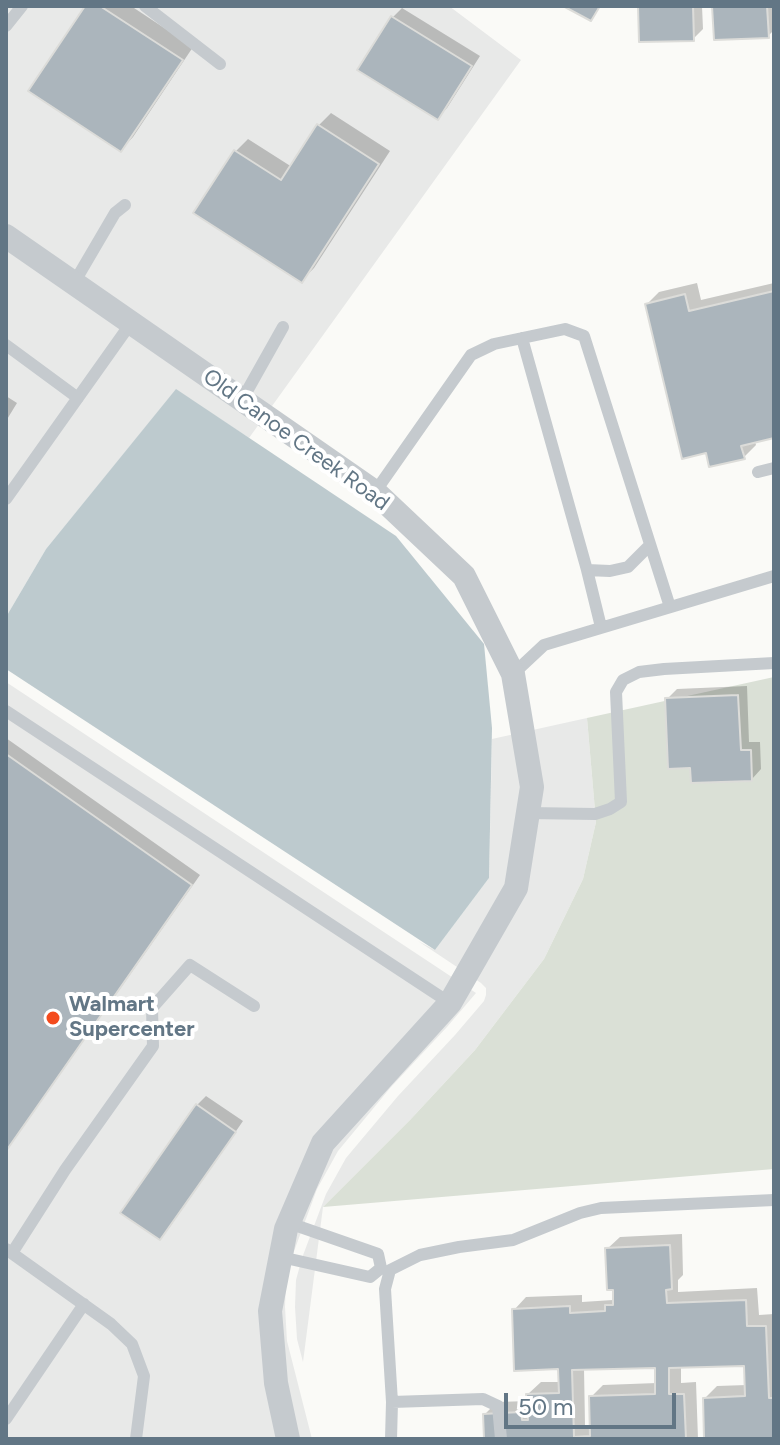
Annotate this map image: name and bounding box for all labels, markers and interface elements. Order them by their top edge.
street label: Old Canoe Creek Road [198,364,394,516]
place label: Walmart Supercenter [69,992,194,1044]
marker: Walmart Supercenter [44,1009,62,1027]
scale bar [508,1377,680,1427]
text: 50 m [518,1392,574,1421]

